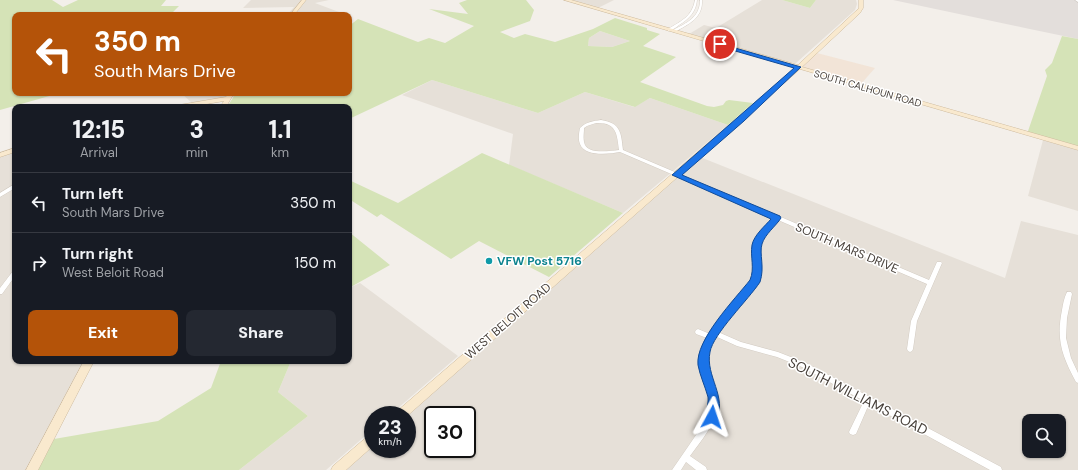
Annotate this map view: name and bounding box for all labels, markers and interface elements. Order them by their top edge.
text: 350 m [94,23,181,60]
pin [703,27,737,61]
icon: left [28,28,80,80]
icon: arrive [709,33,731,55]
text: South Mars Drive [94,59,236,83]
street label: SOUTH CALHOUN ROAD [813,67,923,110]
text: 12:15 [72,114,125,145]
text: 3 [190,114,204,145]
text: 1.1 [268,114,292,145]
text: Arrival [80,144,118,161]
text: min [186,144,208,161]
text: km [271,144,289,161]
text: Turn left [62,184,123,204]
icon: left [28,192,50,214]
text: 350 m [290,193,336,213]
text: South Mars Drive [62,204,164,221]
street label: SOUTH MARS DRIVE [793,219,901,277]
text: Turn right [62,244,133,264]
icon: right [28,252,50,274]
text: 150 m [295,253,336,273]
place label: VFW Post 5716 [497,253,582,269]
marker: VFW Post 5716 [484,256,494,266]
text: West Beloit Road [62,264,164,281]
street label: WEST BELOIT ROAD [462,279,554,363]
button: Exit [28,310,178,356]
button: Share [186,310,336,356]
street label: SOUTH WILLIAMS ROAD [785,353,931,439]
position arrow [691,396,733,438]
speed limit sign: 30 [424,406,476,458]
text: 23 [378,414,402,440]
map controls [1022,414,1066,458]
button: search [1022,414,1066,458]
text: km/h [378,435,402,448]

